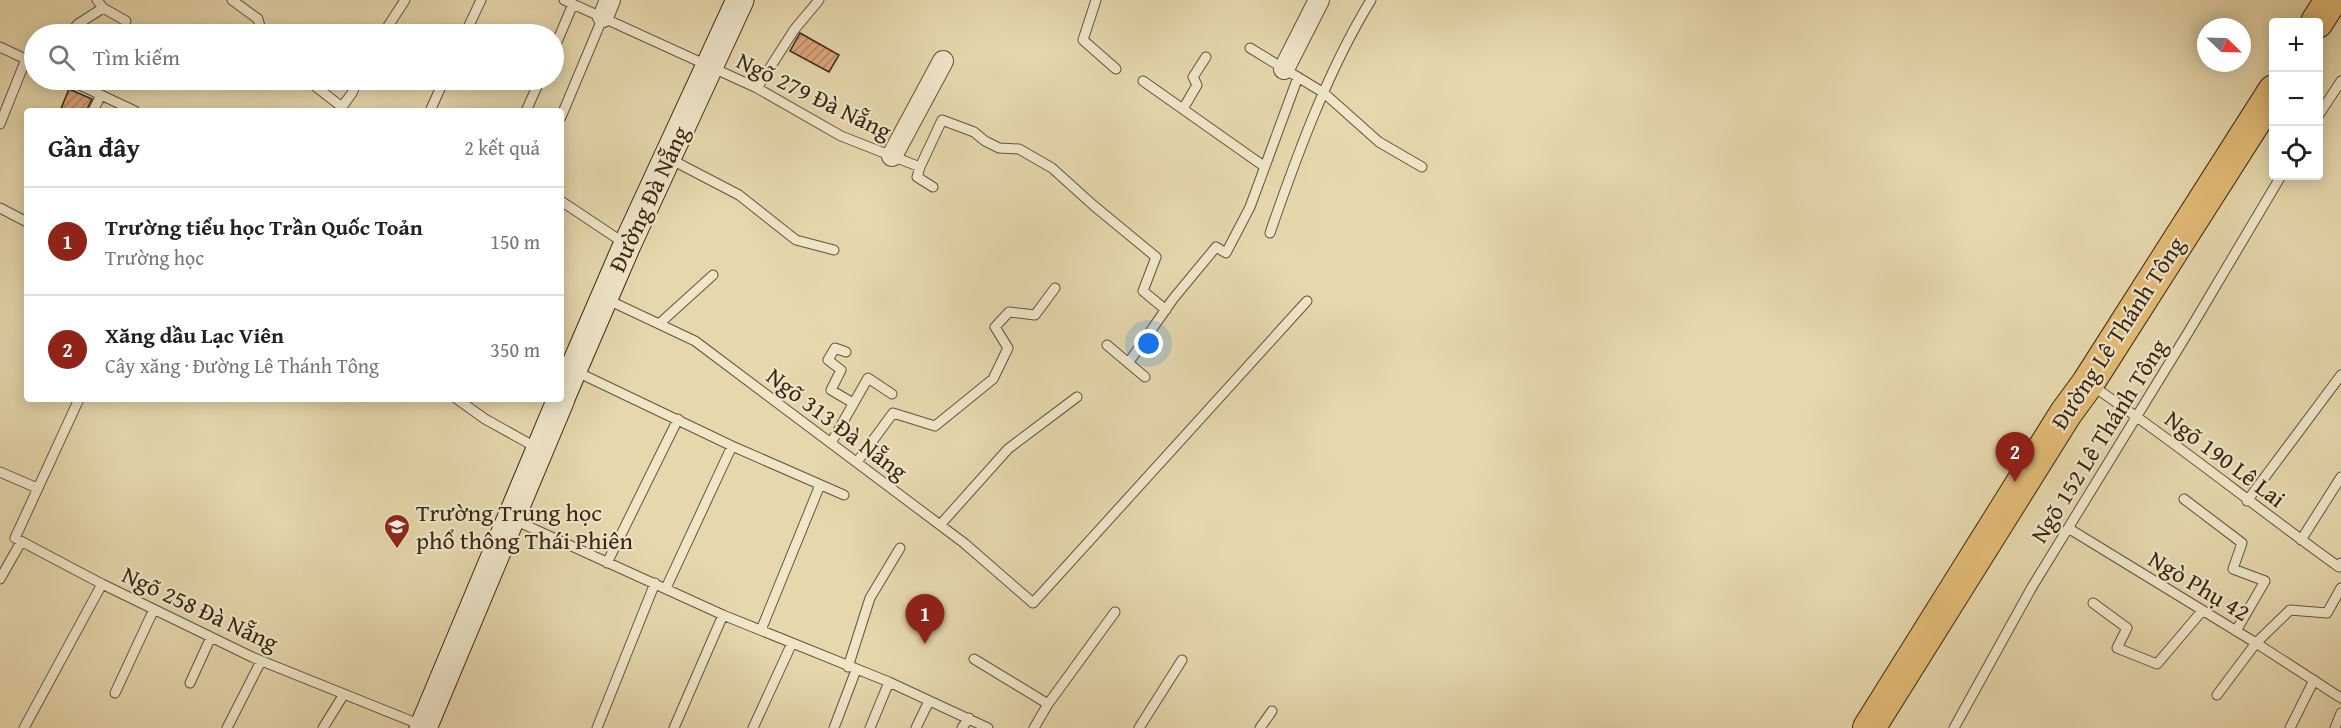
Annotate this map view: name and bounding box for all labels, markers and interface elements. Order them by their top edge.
north arrow [2197,18,2251,72]
map controls [2269,18,2323,180]
button: + [2269,18,2323,72]
search box [24,24,564,90]
icon: search [45,41,78,74]
text: Tìm kiếm [93,41,180,73]
street label: Ngõ 279 Đà Nẵng [731,43,898,148]
button: − [2269,72,2323,126]
street label: Đường Đà Nẵng [599,120,698,278]
button: locate [2269,126,2323,180]
text: Gần đây [48,128,140,167]
text: 2 kết quả [464,133,540,162]
text: Trường tiểu học Trần Quốc Toản [105,211,423,243]
text: 1 [62,227,73,256]
text: 150 m [490,227,540,256]
street label: Đường Lê Thánh Tông [2042,229,2193,436]
text: Trường học [105,243,204,272]
text: Xăng dầu Lạc Viên [105,319,284,351]
your location [1134,329,1163,358]
street label: Ngõ 152 Lê Thánh Tông [2021,332,2176,550]
text: 2 [62,335,73,364]
text: 350 m [490,335,540,364]
text: Cây xăng · Đường Lê Thánh Tông [105,351,379,380]
street label: Ngõ 313 Đà Nẵng [759,359,915,488]
street label: Ngõ 190 Lê Lai [2158,402,2293,516]
pin: 2 [1996,432,2034,482]
place label: Trường Trung học phổ thông Thái Phiên [416,495,634,558]
school or university icon: Trường Trung học phổ thông Thái Phiên [382,512,412,550]
street label: Ngò Phụ 42 [2142,541,2257,630]
street label: Ngõ 258 Đà Nẵng [116,557,284,660]
pin: 1 [906,594,944,644]

